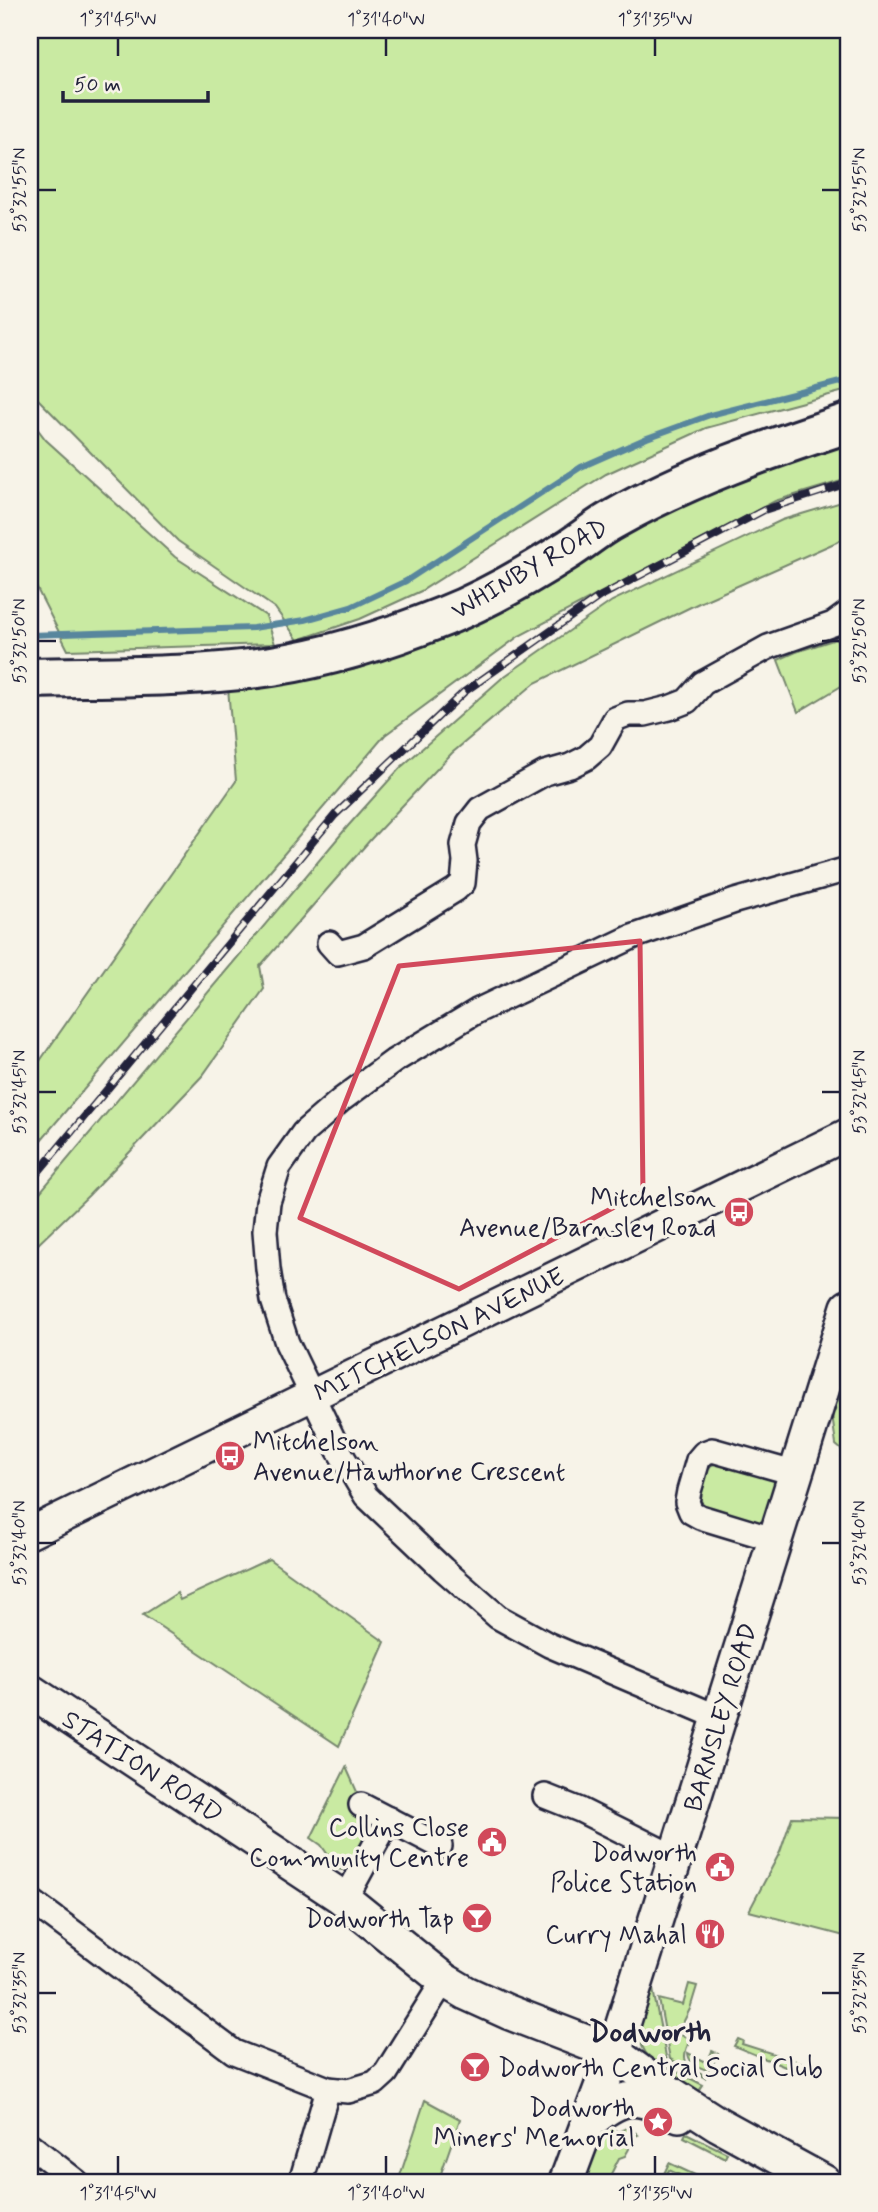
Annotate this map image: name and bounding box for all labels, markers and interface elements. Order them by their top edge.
text: 1°31'45"W [80,8,156,32]
text: 1°31'40"W [347,8,425,32]
text: 1°31'35"W [618,8,692,32]
scale bar [63,60,208,104]
text: 50 m [74,71,121,99]
text: 53°32'55"N [8,148,32,232]
text: 53°32'55"N [848,148,872,232]
street label: WHINBY ROAD [445,511,615,628]
text: 53°32'50"N [8,598,32,684]
text: 53°32'50"N [848,598,872,684]
text: 53°32'45"N [8,1050,32,1134]
text: 53°32'45"N [848,1050,872,1134]
place label: Mitchelson Avenue/Barnsley Road [459,1182,716,1246]
bus stop icon: Mitchelson Avenue/Barnsley Road [722,1195,756,1229]
street label: MITCHELSON AVENUE [309,1260,571,1411]
place label: Mitchelson Avenue/Hawthorne Crescent [253,1426,566,1490]
bus stop icon: Mitchelson Avenue/Hawthorne Crescent [213,1439,247,1473]
text: 53°32'40"N [8,1500,32,1586]
text: 53°32'40"N [848,1500,872,1586]
street label: BARNSLEY ROAD [677,1619,767,1816]
street label: STATION ROAD [55,1703,229,1832]
place label: Collins Close Community Centre [249,1812,469,1876]
public building icon: Collins Close Community Centre [475,1825,509,1859]
place label: Dodworth Police Station [550,1837,697,1901]
public building icon: Dodworth Police Station [703,1850,737,1884]
bar icon: Dodworth Tap [460,1901,494,1935]
place label: Dodworth Tap [305,1903,454,1937]
restaurant icon: Curry Mahal [693,1917,727,1951]
place label: Curry Mahal [545,1919,687,1953]
text: 53°32'35"N [8,1952,32,2034]
text: 53°32'35"N [848,1952,872,2034]
district label: Dodworth [589,2013,711,2052]
bar icon: Dodworth Central Social Club [458,2050,492,2084]
place label: Dodworth Central Social Club [498,2052,823,2086]
place label: Dodworth Miners' Memorial [434,2092,635,2156]
place icon: Dodworth Miners' Memorial [641,2105,675,2139]
text: 1°31'45"W [80,2182,156,2206]
text: 1°31'40"W [347,2182,425,2206]
text: 1°31'35"W [618,2182,692,2206]

